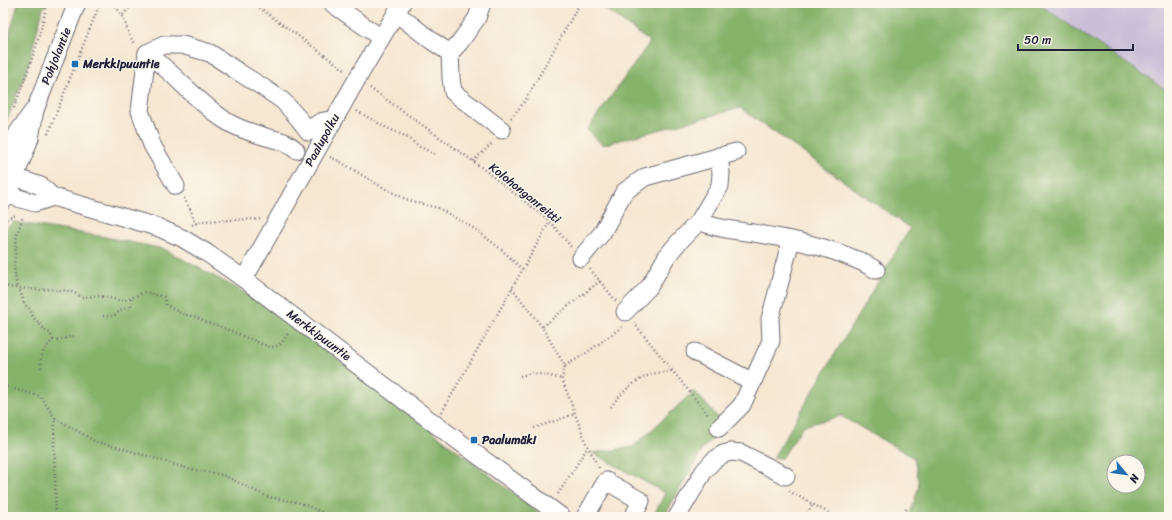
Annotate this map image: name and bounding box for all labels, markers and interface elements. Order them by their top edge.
street label: Pohjolantie [35,24,77,88]
scale bar [1018,26,1133,52]
text: 50 m [1024,29,1051,51]
place label: Merkkipuuntie [82,53,160,75]
marker: Merkkipuuntie [70,59,80,69]
street label: Paalupolku [298,109,346,171]
street label: Kolohonganreitti [484,157,567,230]
street label: Merkkipuuntie [282,303,356,367]
place label: Paalumäki [482,429,537,451]
marker: Paalumäki [469,435,479,445]
north arrow [1106,454,1146,494]
text: N [1124,470,1145,487]

